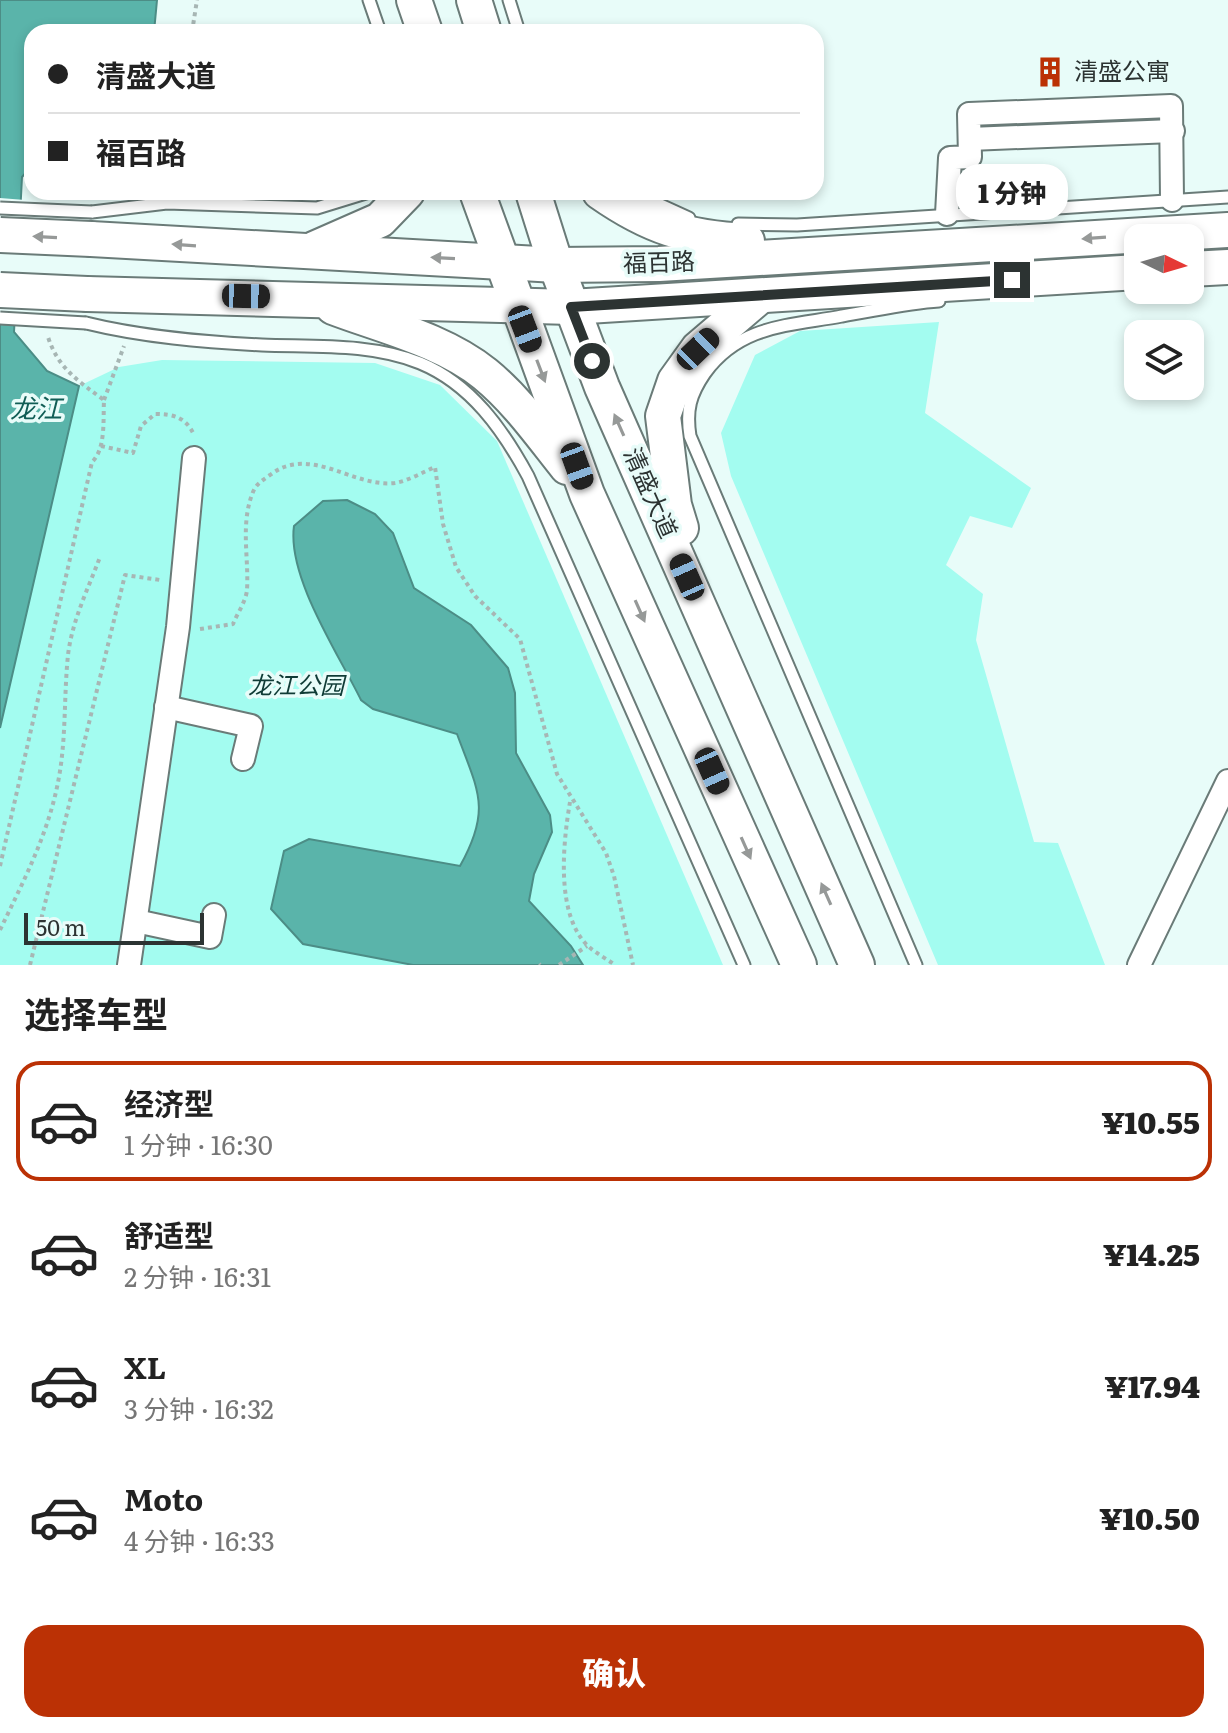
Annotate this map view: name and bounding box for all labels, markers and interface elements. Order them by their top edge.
text: 清盛大道 [96,52,216,96]
place label: 清盛公寓 [1074,52,1170,87]
building icon: 清盛公寓 [1033,55,1067,89]
text: 福百路 [96,129,186,173]
callout: 1 分钟 [956,164,1068,220]
text: 1 分钟 [978,172,1046,211]
north arrow [1124,224,1204,304]
map controls [1124,224,1204,400]
one-way arrow [32,230,57,243]
one-way arrow [1081,232,1106,245]
one-way arrow [171,238,196,251]
street label: 福百路 [622,242,696,279]
one-way arrow [430,252,455,265]
route end [994,262,1030,298]
car [222,284,270,308]
car [505,302,545,356]
button: layers [1124,320,1204,400]
car [672,324,724,374]
route start [574,343,610,379]
one-way arrow [535,359,548,383]
water label: 龙江 [10,387,65,426]
one-way arrow [612,413,626,437]
car [558,439,596,493]
street label: 清盛大道 [617,441,688,543]
car [666,550,708,604]
one-way arrow [633,599,647,623]
park label: 龙江公园 [248,666,347,701]
car [691,744,733,798]
one-way arrow [740,836,753,860]
one-way arrow [819,882,833,905]
scale bar [24,909,204,945]
text: 50 m [36,910,86,943]
text: 选择车型 [24,986,168,1039]
text: 经济型 [124,1080,214,1124]
icon: car [28,1085,100,1157]
text: ¥10.55 [1101,1099,1200,1143]
text: 1 分钟 · 16:30 [124,1124,273,1163]
text: 舒适型 [124,1212,214,1256]
icon: car [28,1217,100,1289]
text: ¥14.25 [1103,1231,1200,1275]
text: 2 分钟 · 16:31 [124,1256,271,1295]
text: XL [124,1344,166,1388]
icon: car [28,1349,100,1421]
text: ¥17.94 [1105,1363,1200,1407]
text: 3 分钟 · 16:32 [124,1388,274,1427]
text: Moto [124,1476,203,1520]
icon: car [28,1481,100,1553]
text: ¥10.50 [1099,1495,1200,1539]
text: 4 分钟 · 16:33 [124,1520,275,1559]
button: 确认 [24,1625,1204,1717]

